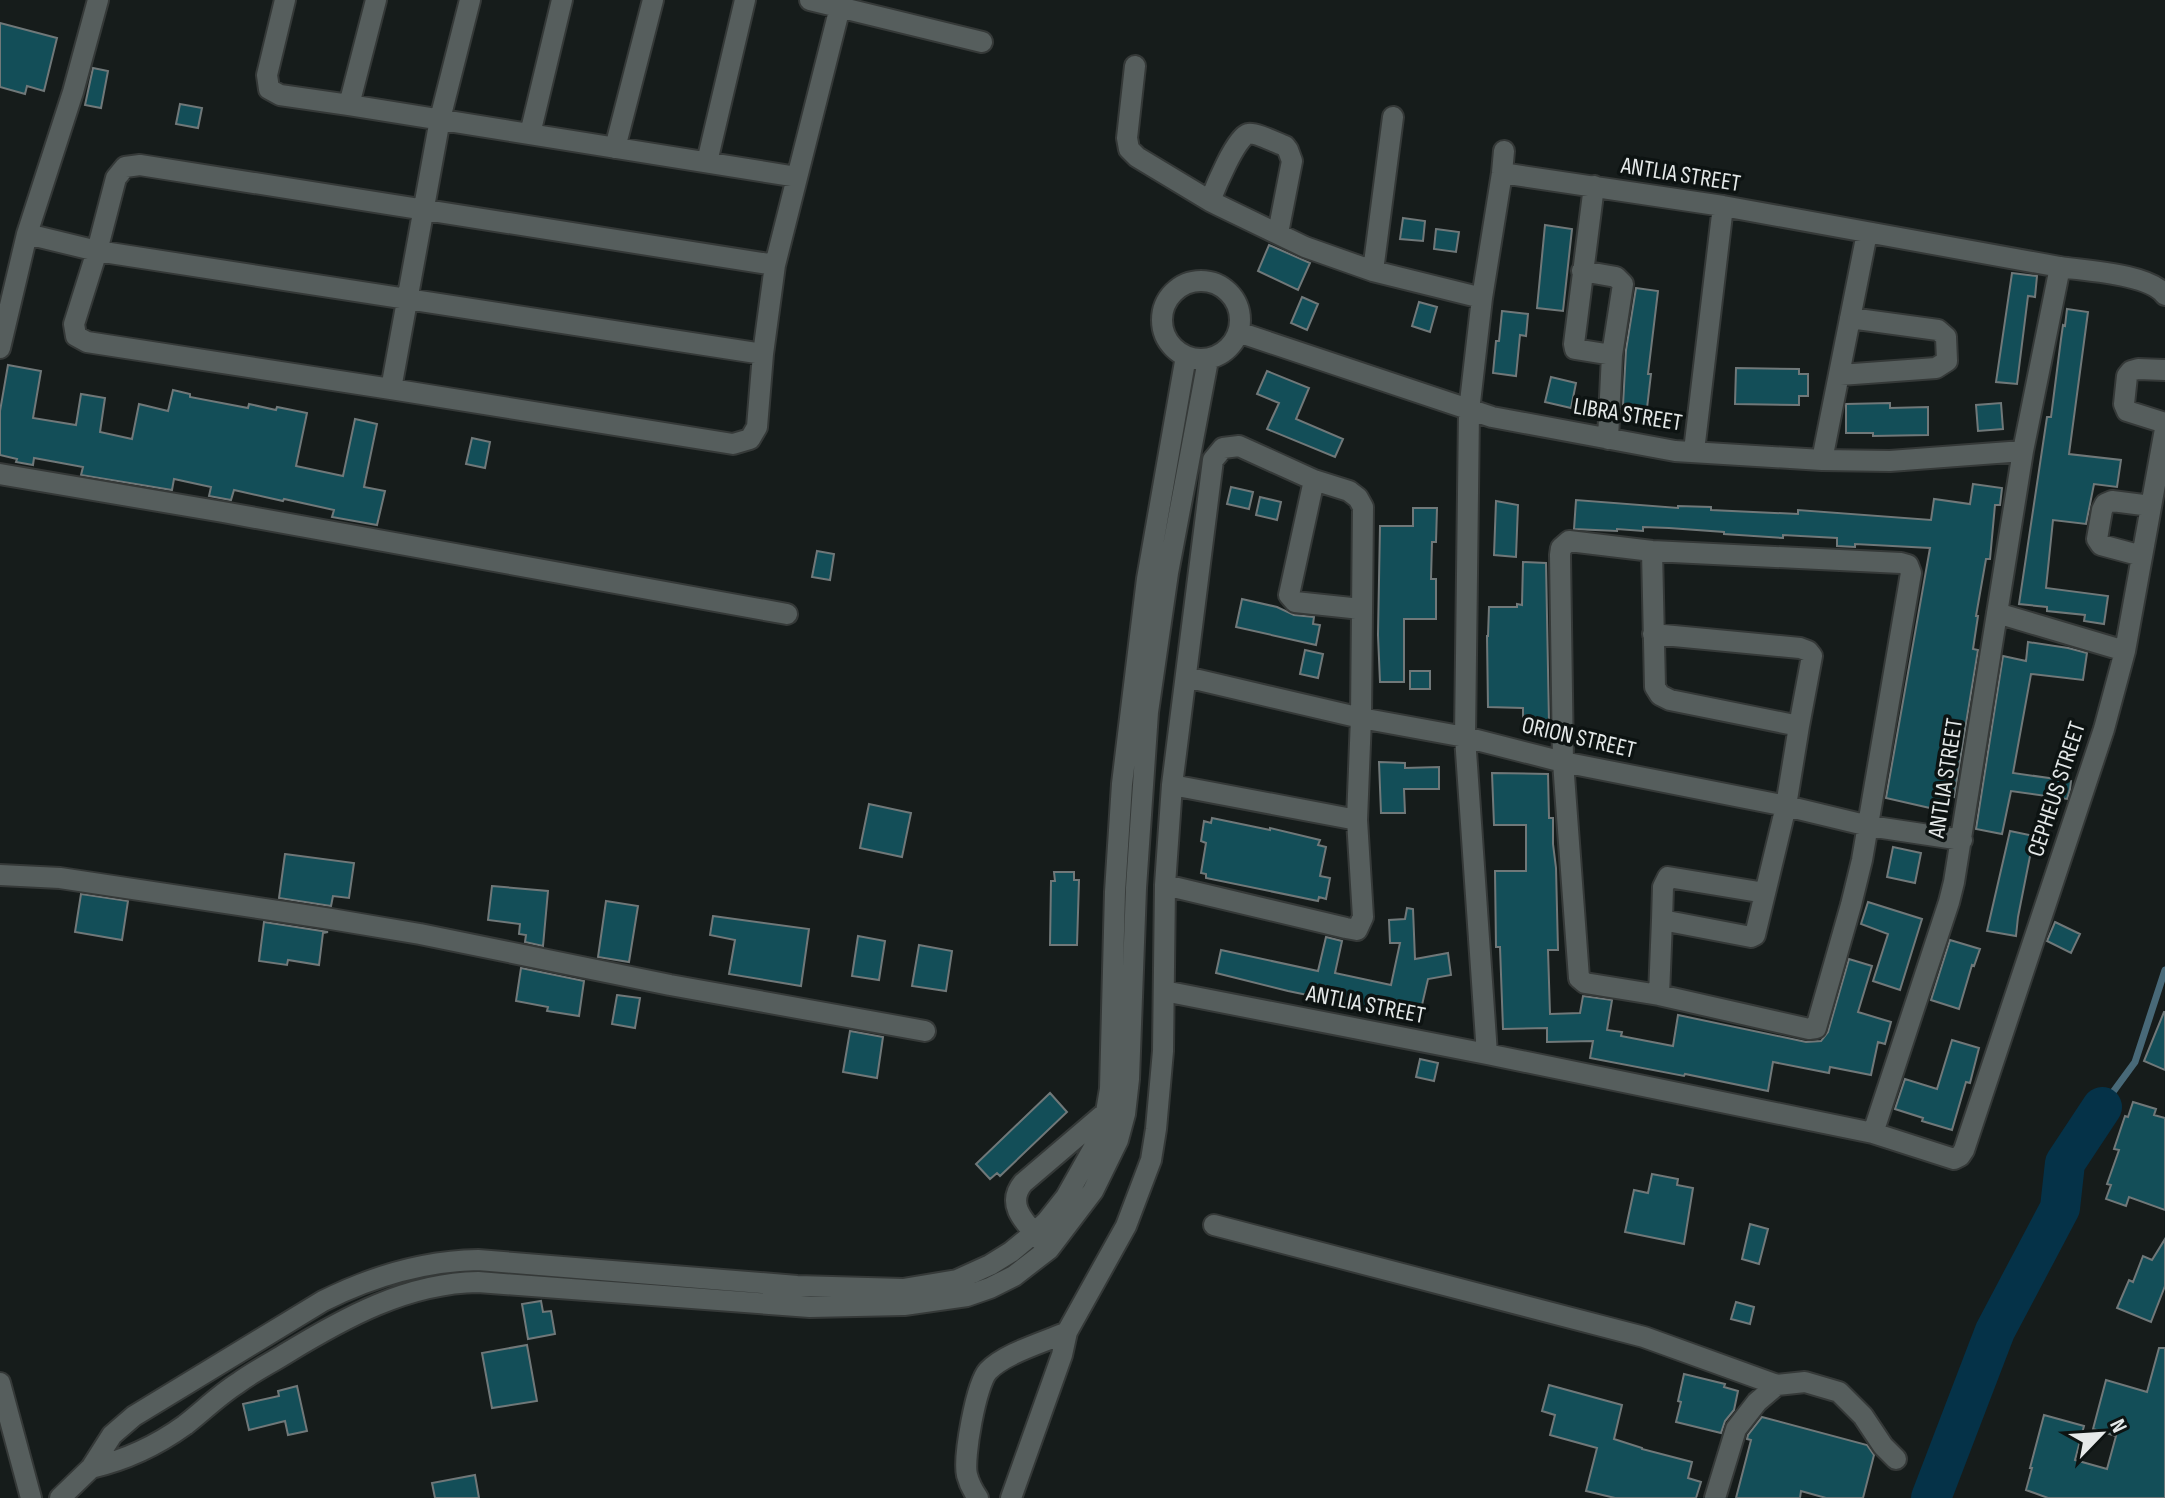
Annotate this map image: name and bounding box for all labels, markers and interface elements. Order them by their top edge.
street label: ANTLIA STREET [1618,151,1743,198]
street label: LIBRA STREET [1571,392,1685,437]
street label: ORION STREET [1519,710,1639,765]
street label: ANTLIA STREET [1922,716,1969,841]
street label: CEPHEUS STREET [2021,718,2092,860]
street label: ANTLIA STREET [1303,979,1428,1030]
north arrow [2061,1394,2141,1474]
text: N [2103,1415,2132,1437]

